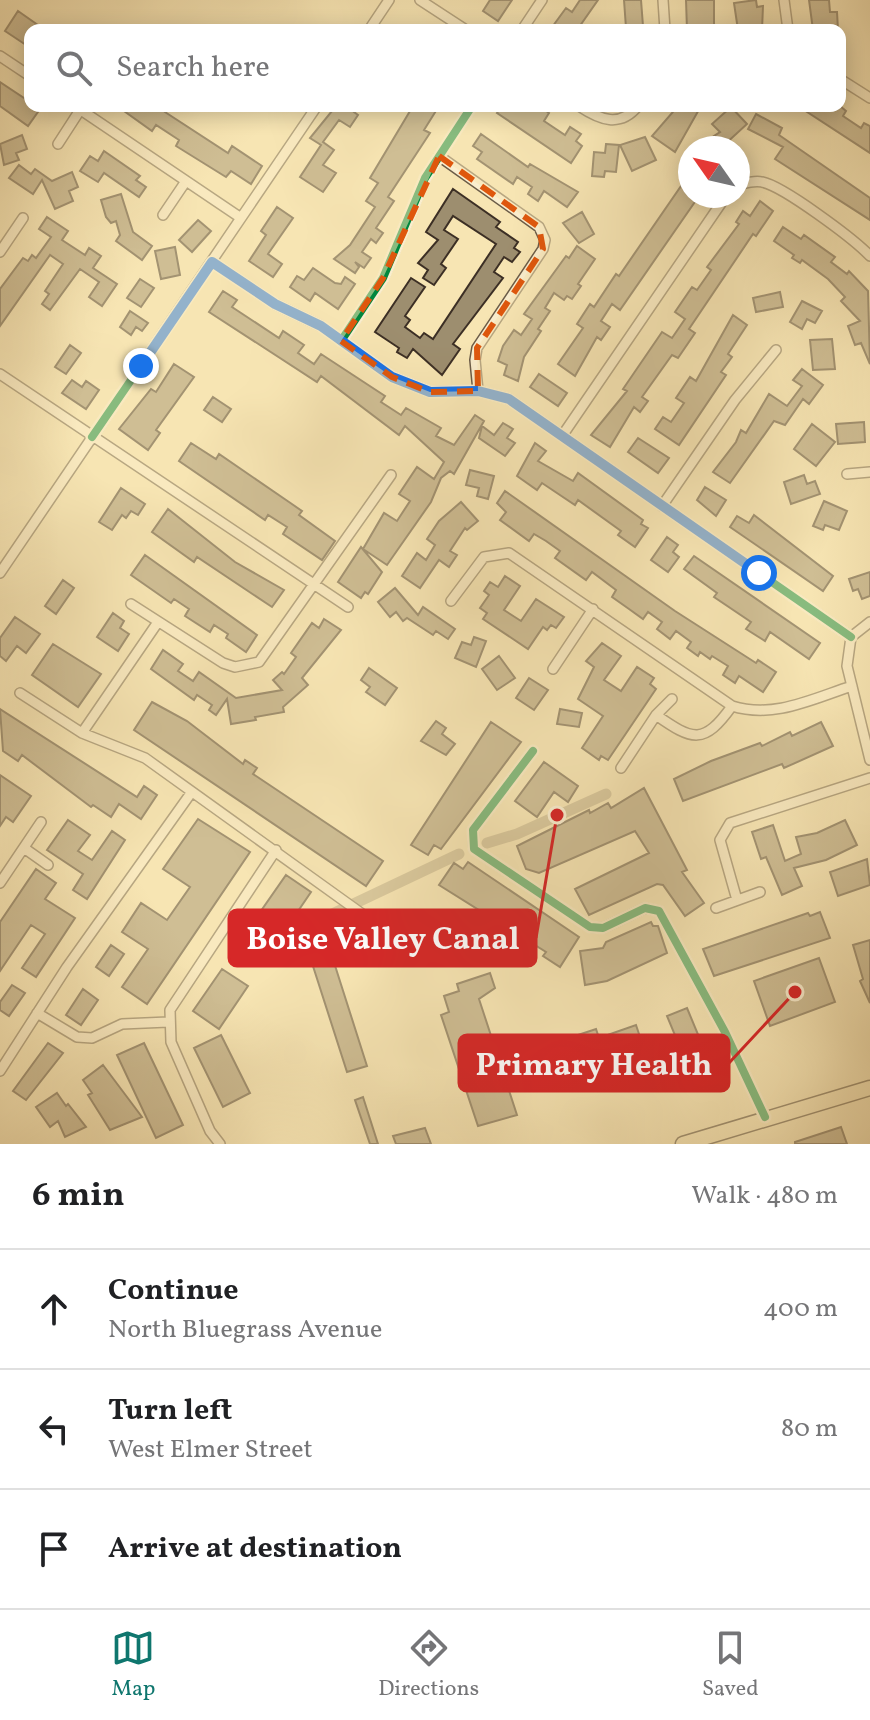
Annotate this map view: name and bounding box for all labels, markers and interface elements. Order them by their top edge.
search box [24,24,846,112]
icon: search [52,46,96,90]
text: Search here [116,47,270,89]
north arrow [678,136,750,208]
route end [123,348,159,384]
route start [741,555,777,591]
callout: Boise Valley Canal [229,910,536,966]
text: Boise Valley Canal [246,919,520,963]
callout: Primary Health [459,1035,729,1091]
text: Primary Health [476,1045,712,1089]
text: 6 min [32,1173,125,1220]
text: Walk · 480 m [691,1178,838,1214]
text: Continue [108,1270,239,1312]
icon: ahead [32,1287,76,1331]
text: 400 m [763,1291,838,1327]
text: North Bluegrass Avenue [108,1312,382,1348]
text: Turn left [108,1390,232,1432]
icon: left [32,1407,76,1451]
text: 80 m [781,1411,838,1447]
text: West Elmer Street [108,1432,313,1468]
icon: arrive [32,1527,76,1571]
text: Arrive at destination [108,1528,402,1570]
tab: Map [111,1626,155,1705]
tab: Directions [378,1626,479,1705]
tab: Saved [702,1626,759,1705]

